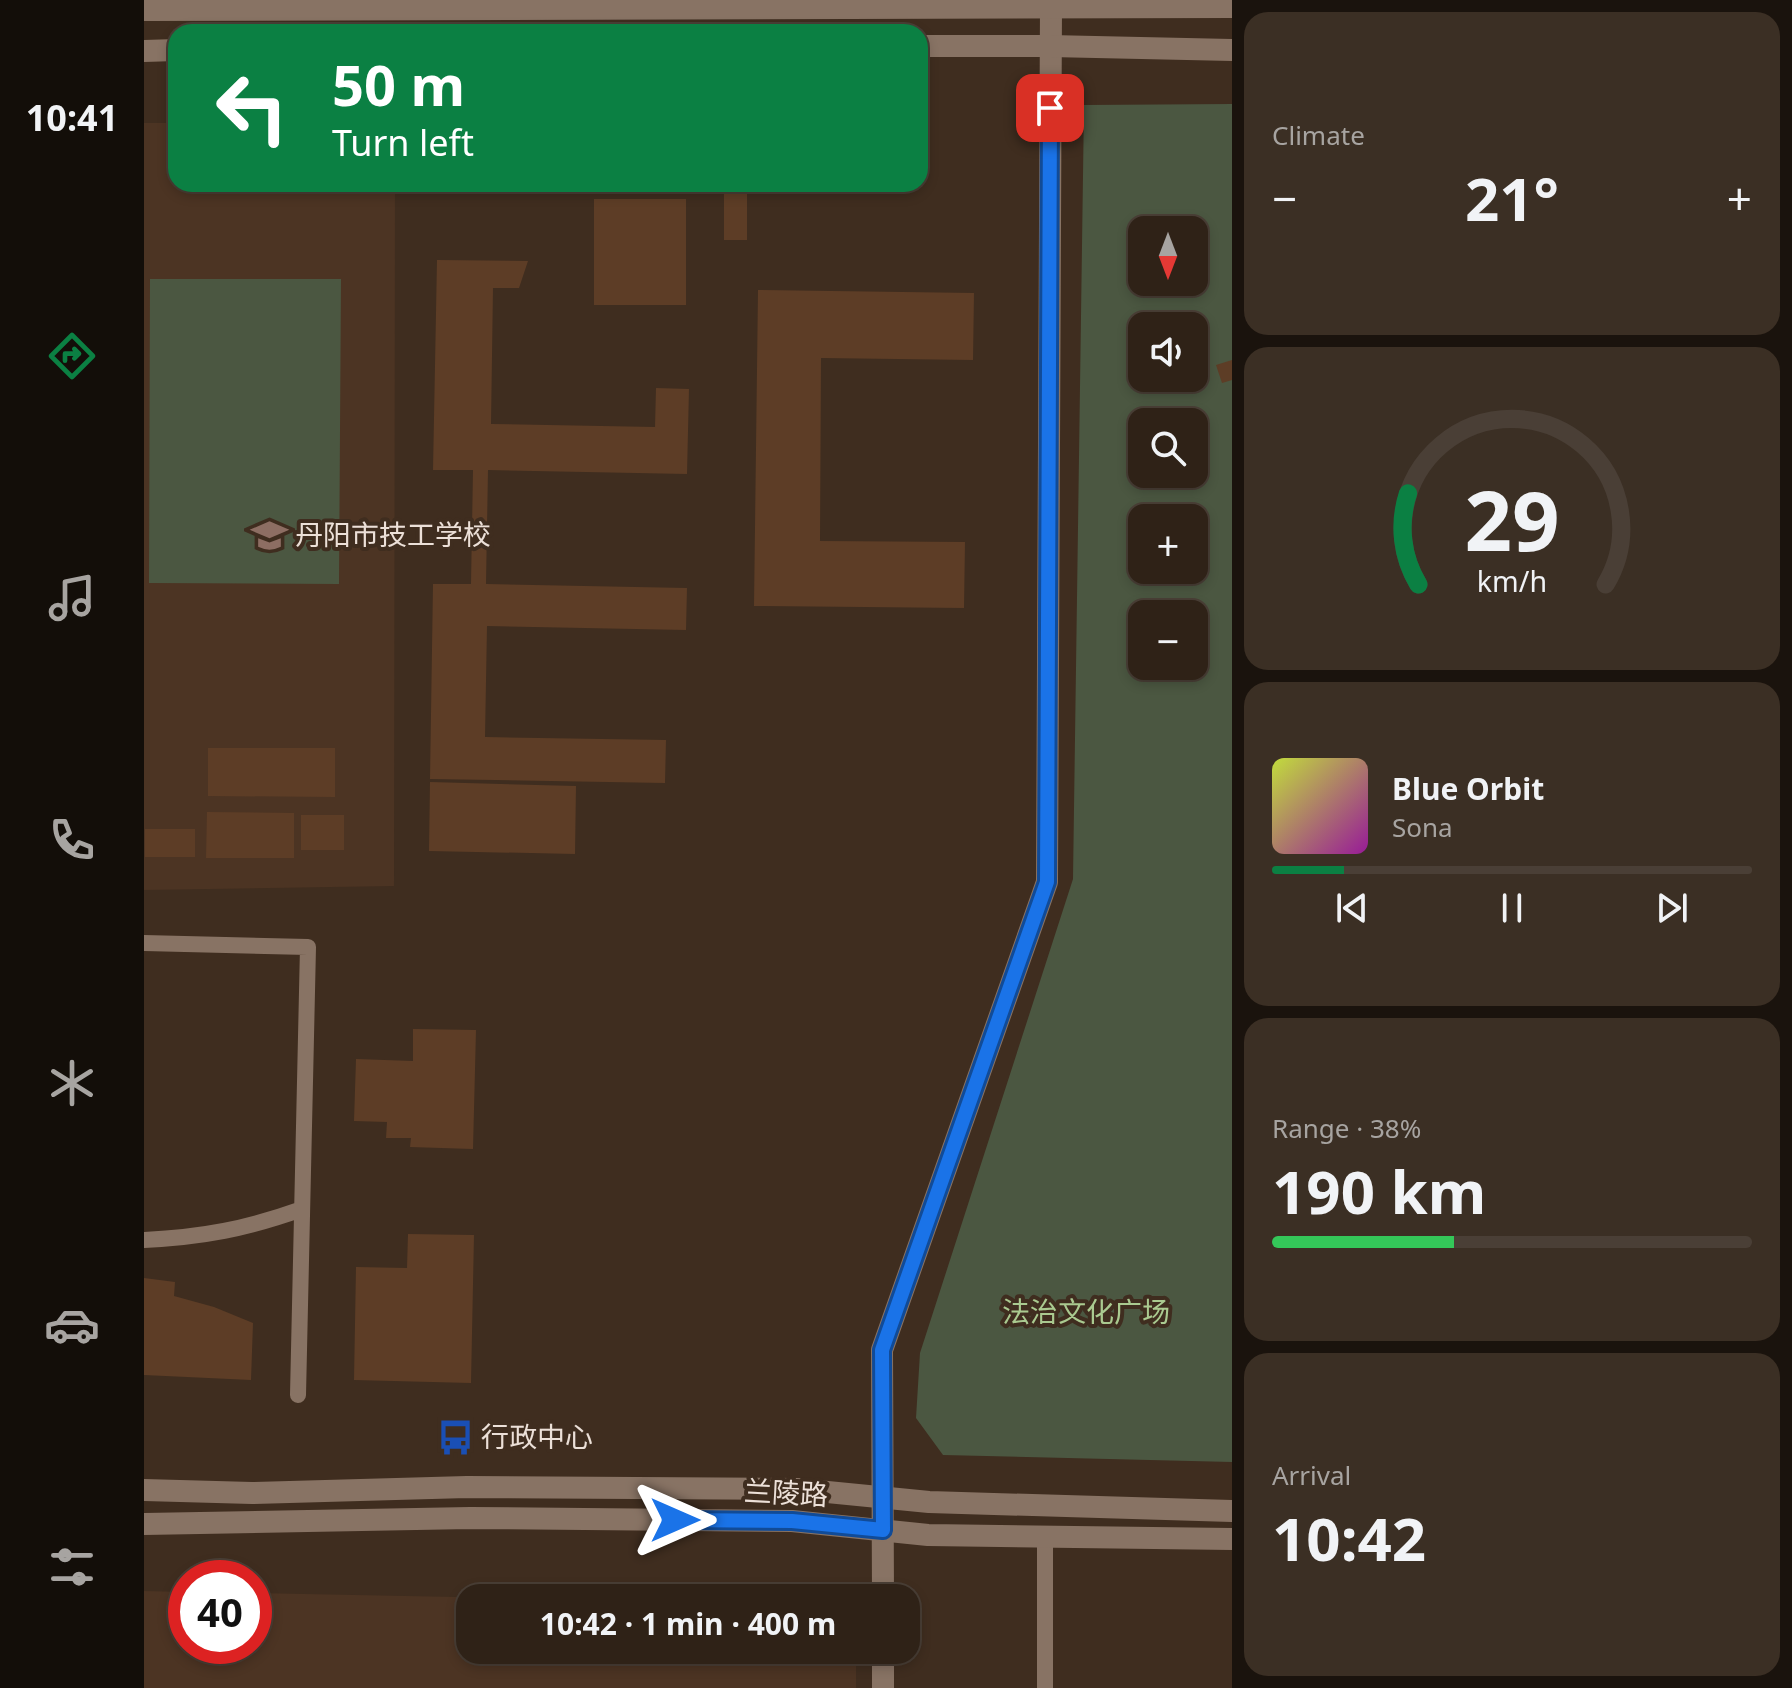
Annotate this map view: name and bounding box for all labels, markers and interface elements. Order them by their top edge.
text: 50 m [332,46,465,122]
icon: left [200,56,304,160]
pin [1016,74,1084,142]
icon: arrive [1028,86,1072,130]
text: 10:41 [26,93,118,142]
text: Climate [1272,117,1365,153]
text: Turn left [332,118,474,167]
text: 21° [1465,157,1559,239]
text: − [1272,168,1297,228]
text: + [1727,168,1752,228]
north arrow [1128,216,1208,296]
map controls [1128,216,1208,680]
button: sound [1128,312,1208,392]
icon: directions [44,328,100,384]
button: search [1128,408,1208,488]
text: 29 [1464,461,1560,574]
button: + [1128,504,1208,584]
place label: 丹阳市技工学校 [295,515,491,553]
school or university icon: 丹阳市技工学校 [250,516,288,554]
text: km/h [1477,561,1547,600]
icon: music [44,570,100,626]
button: − [1128,600,1208,680]
text: Blue Orbit [1392,768,1544,809]
text: Sona [1392,809,1453,845]
icon: phone [44,812,100,868]
icon: previous [1330,886,1374,930]
icon: pause [1490,886,1534,930]
icon: next [1650,886,1694,930]
icon: climate [44,1055,100,1111]
text: Range · 38% [1272,1110,1421,1146]
text: 190 km [1272,1150,1486,1232]
park label: 法治文化广场 [1002,1292,1170,1330]
icon: car [44,1297,100,1353]
place label: 行政中心 [481,1417,593,1455]
bus stop icon: 行政中心 [436,1418,474,1456]
text: Arrival [1272,1457,1351,1493]
street label: 兰陵路 [743,1471,829,1513]
position arrow [633,1478,717,1562]
text: 10:42 [1272,1497,1426,1579]
icon: filters [44,1539,100,1595]
speed limit sign: 40 [168,1560,272,1664]
text: 10:42 · 1 min · 400 m [540,1603,836,1644]

